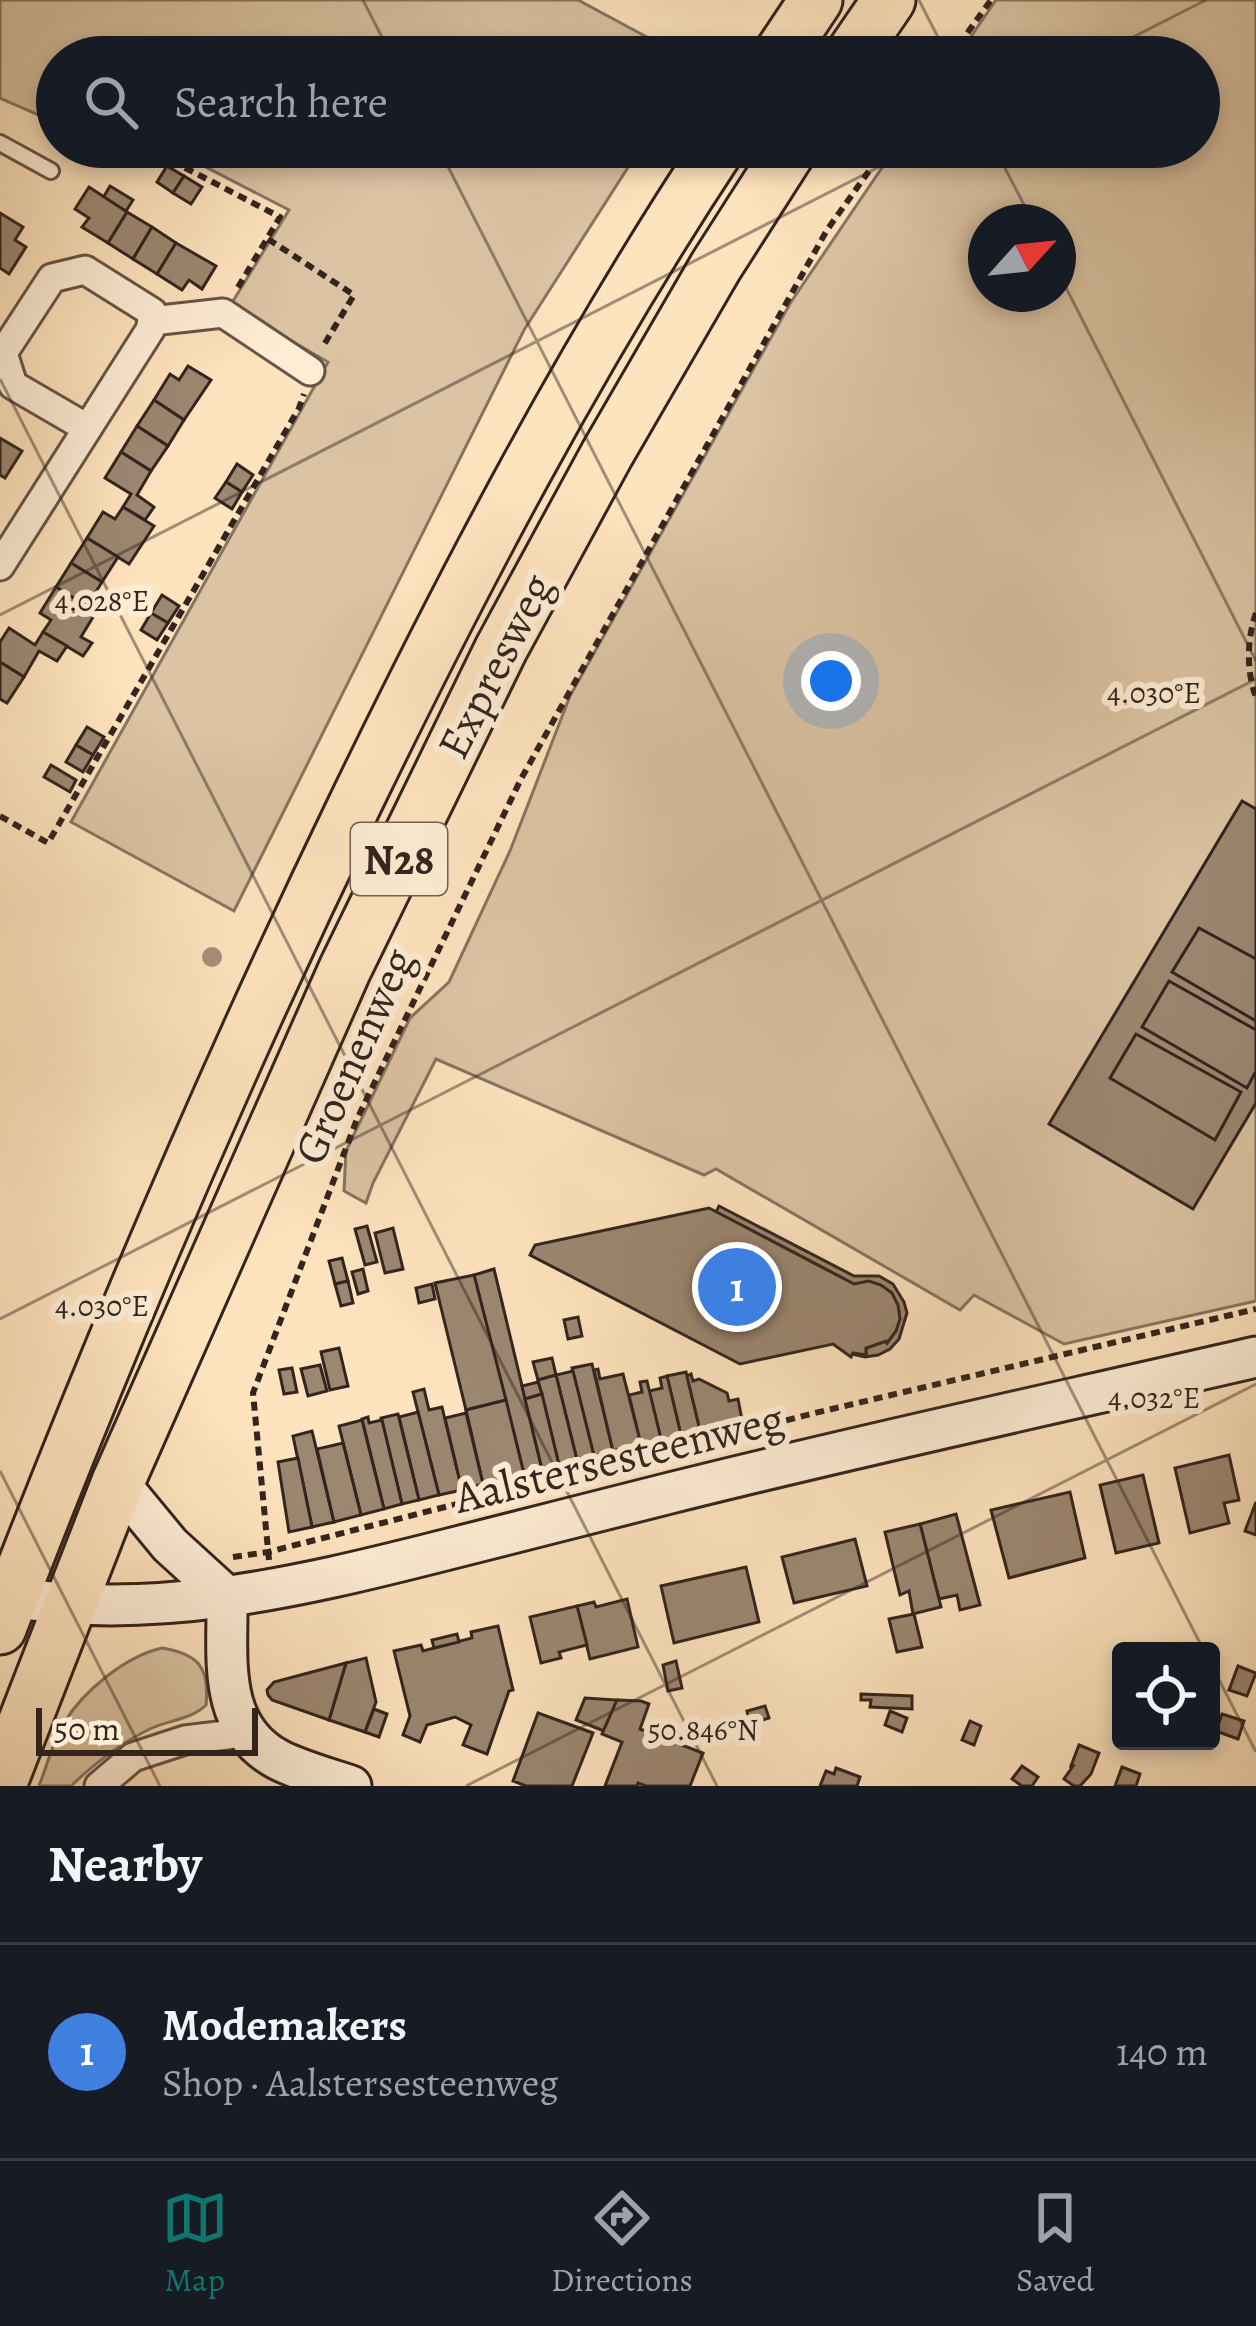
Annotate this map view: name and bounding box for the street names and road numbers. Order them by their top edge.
street label: Expresweg [422,563,568,769]
road number: N28 [351,823,447,895]
street label: Groenenweg [279,938,429,1174]
street label: Aalstersesteenweg [447,1387,790,1529]

